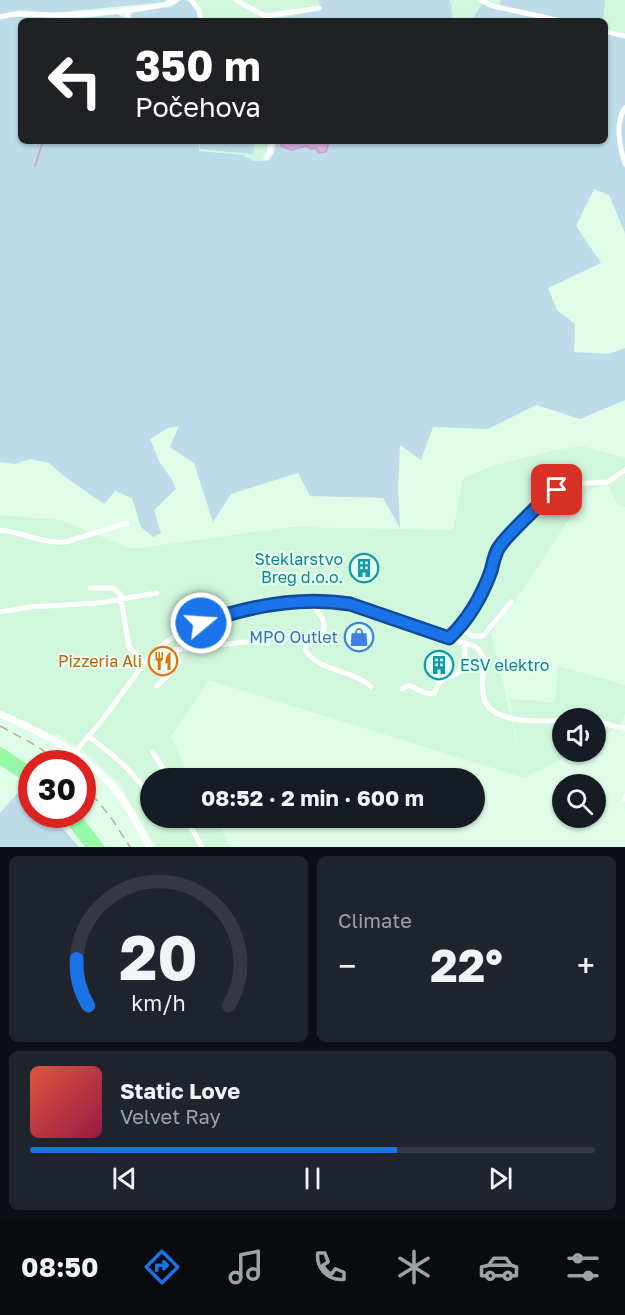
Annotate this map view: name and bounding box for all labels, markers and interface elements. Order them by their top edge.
text: 350 m [135,40,261,90]
icon: left [36,42,114,120]
text: Počehova [135,91,261,123]
pin [531,464,582,515]
icon: arrive [540,473,573,506]
place label: Steklarstvo Breg d.o.o. [255,549,343,587]
building icon: Steklarstvo Breg d.o.o. [348,552,380,584]
position arrow [169,591,233,655]
shop icon: MPO Outlet [343,621,375,653]
place label: MPO Outlet [249,627,338,647]
restaurant icon: Pizzeria Ali [147,645,179,677]
building icon: ESV elektro [423,649,455,681]
place label: Pizzeria Ali [58,651,142,671]
place label: ESV elektro [460,655,549,675]
map controls [552,708,606,828]
button: sound [552,708,606,762]
speed limit sign: 30 [18,750,96,828]
button: search [552,774,606,828]
text: 08:52 · 2 min · 600 m [201,784,424,811]
text: Climate [338,908,412,932]
text: 20 [119,919,198,994]
text: 22° [430,938,503,992]
text: − [338,946,356,985]
text: + [577,946,595,985]
text: km/h [131,990,186,1016]
text: Static Love [120,1077,240,1104]
text: Velvet Ray [120,1104,221,1128]
icon: previous [108,1162,141,1195]
icon: pause [296,1162,329,1195]
icon: next [484,1162,517,1195]
icon: directions [141,1246,183,1288]
icon: music [225,1246,267,1288]
icon: phone [309,1246,351,1288]
icon: climate [393,1246,435,1288]
icon: car [478,1246,520,1288]
icon: filters [562,1246,604,1288]
text: 08:50 [21,1251,99,1283]

